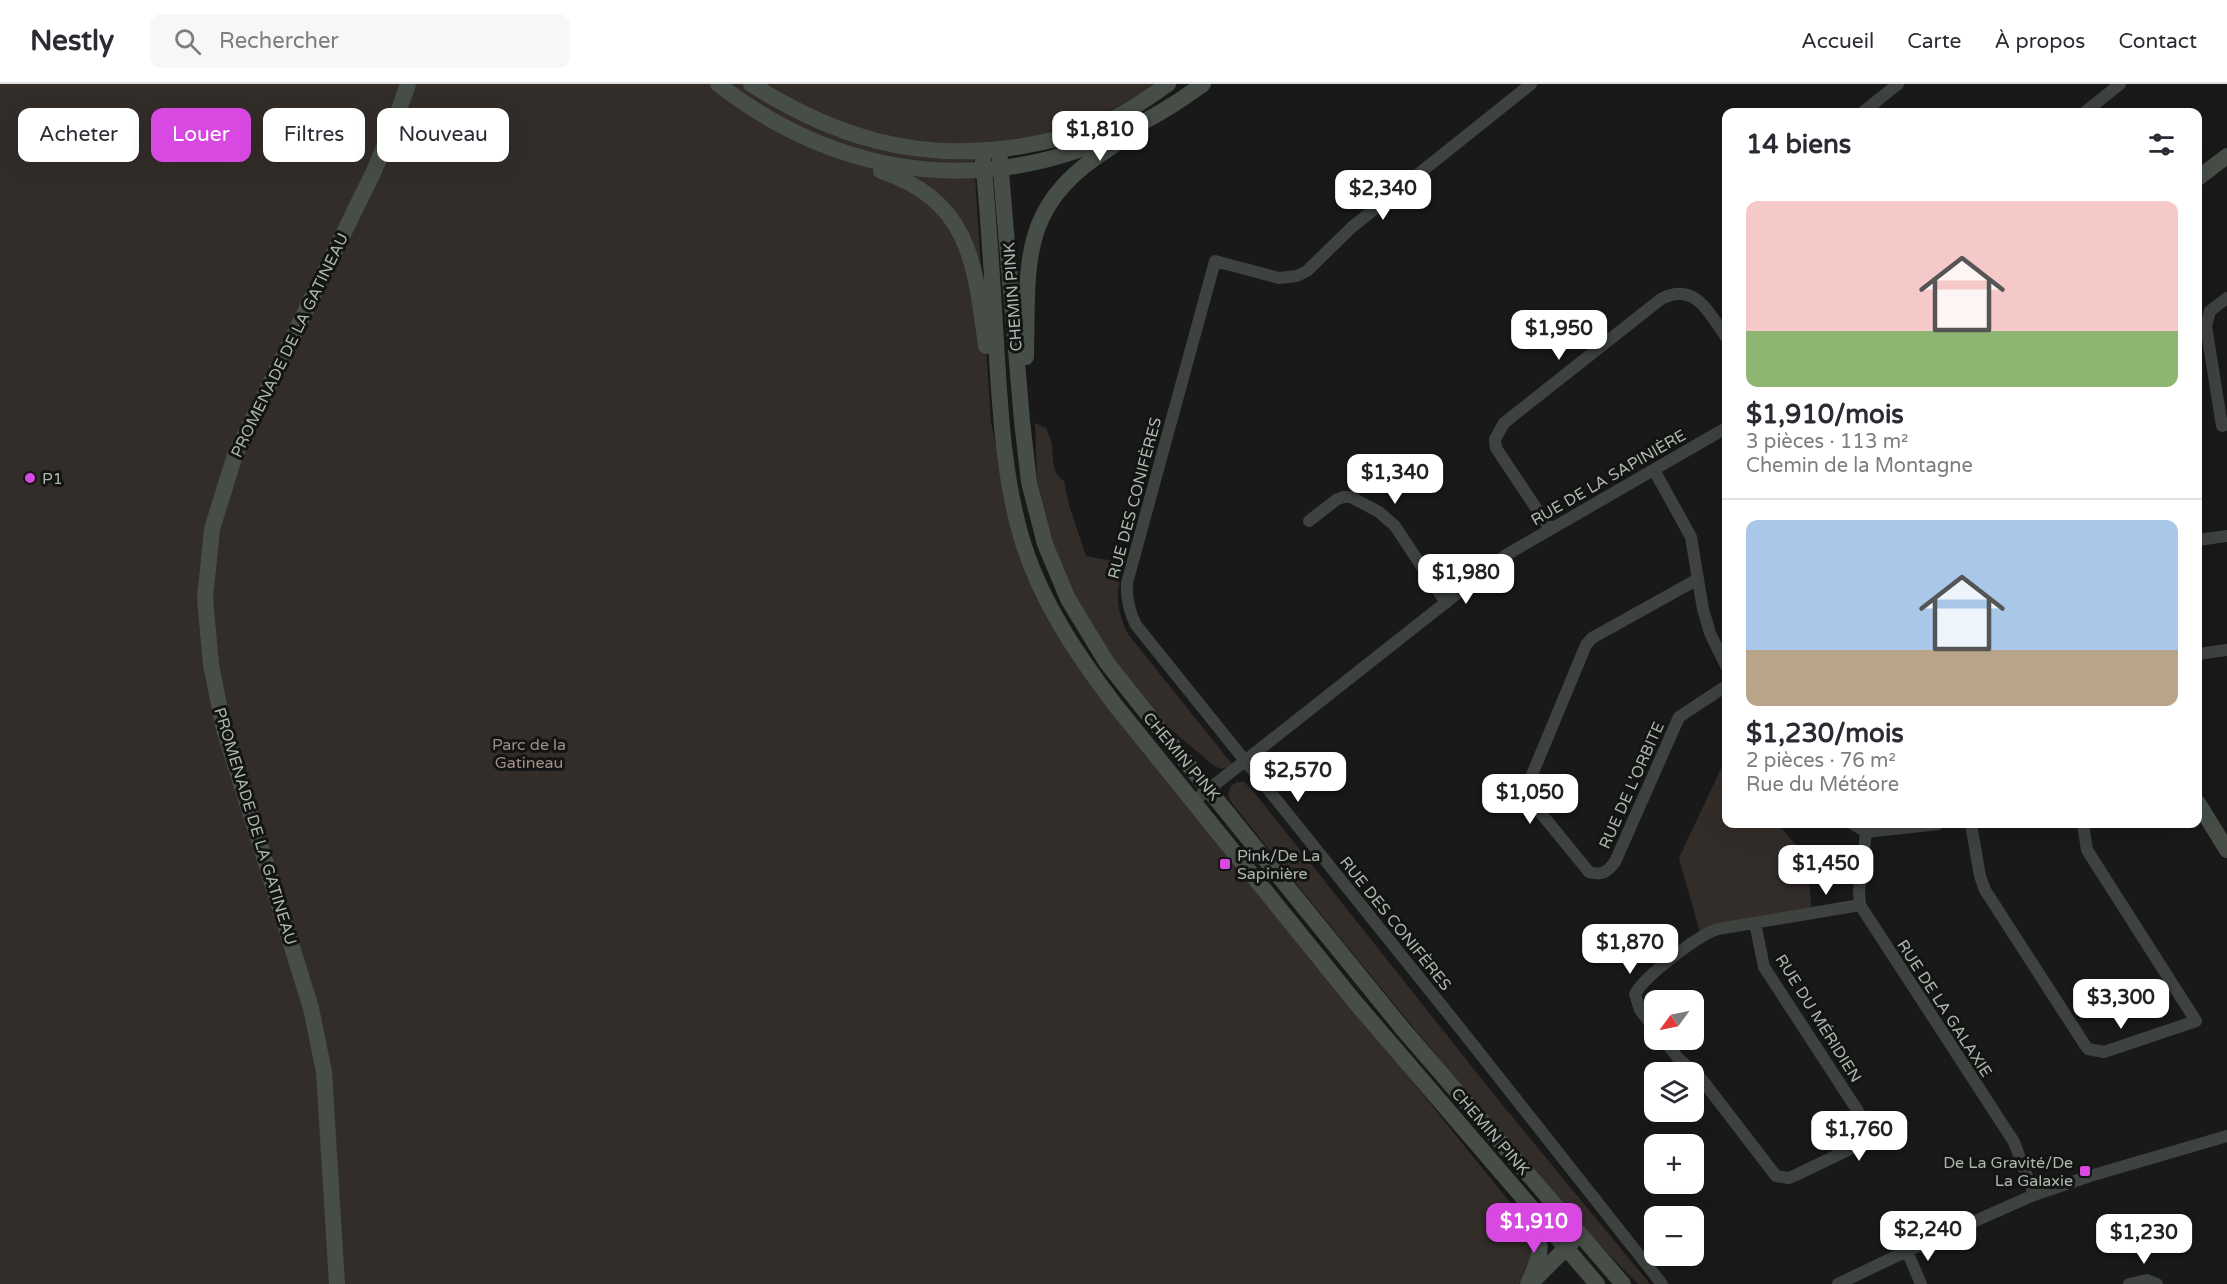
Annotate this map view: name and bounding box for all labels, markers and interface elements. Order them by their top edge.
search box [150,14,570,68]
text: Nestly [30,24,114,58]
icon: search [171,25,204,58]
text: Rechercher [219,28,339,54]
text: Accueil [1801,29,1874,54]
text: Carte [1907,29,1961,54]
text: À propos [1994,29,2085,54]
text: Contact [2118,29,2197,54]
chip: Acheter [18,108,139,162]
chip: Louer [151,108,251,162]
chip: Filtres [263,108,365,162]
chip: Nouveau [377,108,509,162]
pin: $1,810 [1051,111,1149,162]
text: $1,810 [1066,118,1134,142]
icon: filters [2145,128,2178,161]
text: 14 biens [1746,129,1851,160]
pin: $2,340 [1334,170,1432,221]
text: $2,340 [1349,177,1417,201]
street label: PROMENADE DE LA GATINEAU [227,230,353,461]
icon: home [1908,240,2016,348]
street label: CHEMIN PINK [999,241,1027,352]
pin: $1,950 [1510,310,1608,361]
text: $1,950 [1525,317,1593,341]
text: $1,910/mois [1746,399,1904,430]
street label: RUE DES CONIFÈRES [1104,415,1166,581]
street label: RUE DE LA SAPINIÈRE [1527,425,1690,530]
text: 3 pièces · 113 m² [1746,430,1908,454]
pin: $1,340 [1346,454,1444,505]
text: Chemin de la Montagne [1746,454,1973,478]
text: $1,340 [1361,461,1429,485]
place label: P1 [42,469,63,489]
marker: P1 [23,471,37,485]
pin: $1,980 [1417,554,1515,605]
icon: home [1908,559,2016,667]
text: $1,980 [1432,561,1500,585]
street label: PROMENADE DE LA GATINEAU [209,705,301,948]
street label: CHEMIN PINK [1138,708,1224,805]
text: $1,230/mois [1746,718,1904,749]
street label: RUE DE L'ORBITE [1595,719,1669,852]
park label: Parc de la Gatineau [492,735,566,773]
text: 2 pièces · 76 m² [1746,749,1896,773]
pin: $2,570 [1249,752,1347,803]
text: $2,570 [1264,759,1332,783]
text: Rue du Météore [1746,773,1899,797]
pin: $1,050 [1481,774,1579,825]
text: $1,050 [1496,781,1564,805]
pin: $1,450 [1777,845,1875,896]
place label: Pink/De La Sapinière [1237,846,1320,884]
text: $1,450 [1792,852,1860,876]
street label: RUE DES CONIFÈRES [1335,853,1456,995]
marker: Pink/De La Sapinière [1218,857,1232,871]
pin: $1,870 [1581,924,1679,975]
text: $1,870 [1596,931,1664,955]
street label: RUE DE LA GALAXIE [1892,936,1996,1081]
street label: RUE DU MÉRIDIEN [1771,951,1866,1086]
pin: $3,300 [2072,979,2170,1030]
text: $3,300 [2087,986,2155,1010]
north arrow [1644,990,1704,1050]
map controls [1644,990,1704,1266]
button: layers [1644,1062,1704,1122]
street label: CHEMIN PINK [1447,1084,1534,1180]
pin: $1,760 [1810,1111,1908,1162]
text: $1,760 [1825,1118,1893,1142]
button: + [1644,1134,1704,1194]
place label: De La Gravité/De La Galaxie [1943,1153,2073,1191]
marker: De La Gravité/De La Galaxie [2078,1164,2092,1178]
pin: $1,910 [1485,1203,1583,1254]
button: − [1644,1206,1704,1266]
text: $1,910 [1500,1210,1568,1234]
pin: $2,240 [1879,1211,1977,1262]
pin: $1,230 [2095,1214,2193,1265]
text: $2,240 [1894,1218,1962,1242]
text: $1,230 [2110,1221,2178,1245]

